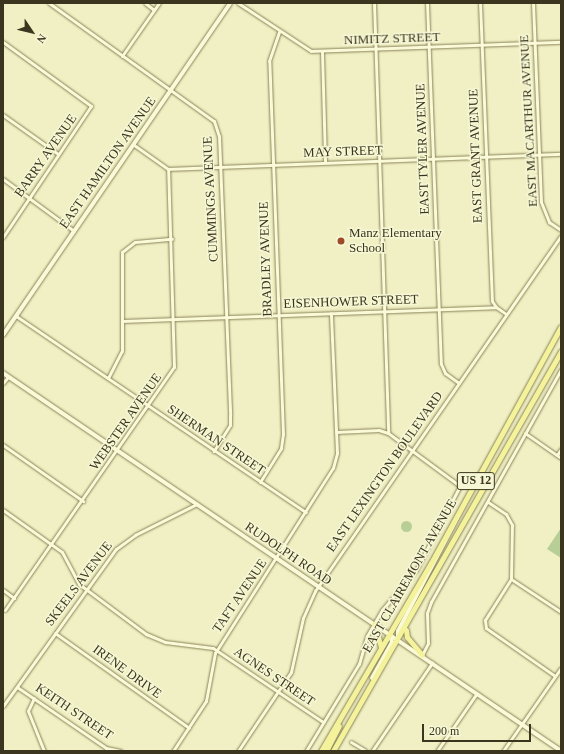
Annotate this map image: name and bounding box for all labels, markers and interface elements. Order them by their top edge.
north arrow [12,12,52,52]
street label: NIMITZ STREET [344,30,440,48]
text: N [35,32,49,46]
street label: EAST MACARTHUR AVENUE [517,34,541,208]
street label: EAST TYLER AVENUE [413,82,433,216]
street label: EAST GRANT AVENUE [466,88,486,224]
street label: EAST HAMILTON AVENUE [56,94,160,232]
street label: BARRY AVENUE [11,111,81,201]
street label: CUMMINGS AVENUE [200,135,222,263]
street label: MAY STREET [303,143,383,161]
street label: BRADLEY AVENUE [256,201,276,317]
place label: Manz Elementary School [349,226,442,257]
marker: Manz Elementary School [336,236,346,246]
street label: EISENHOWER STREET [283,292,419,312]
street label: WEBSTER AVENUE [86,370,166,474]
street label: EAST LEXINGTON BOULEVARD [323,389,447,555]
street label: SHERMAN STREET [164,402,268,478]
road number: US 12 [456,471,496,491]
street label: EAST CLAIREMONT AVENUE [359,496,461,656]
street label: RUDOLPH ROAD [242,519,334,589]
street label: SKEELS AVENUE [42,538,116,630]
street label: TAFT AVENUE [209,556,271,636]
street label: IRENE DRIVE [90,642,164,702]
street label: AGNES STREET [231,644,317,710]
street label: KEITH STREET [32,680,116,744]
scale bar [424,716,533,742]
text: 200 m [429,724,459,738]

